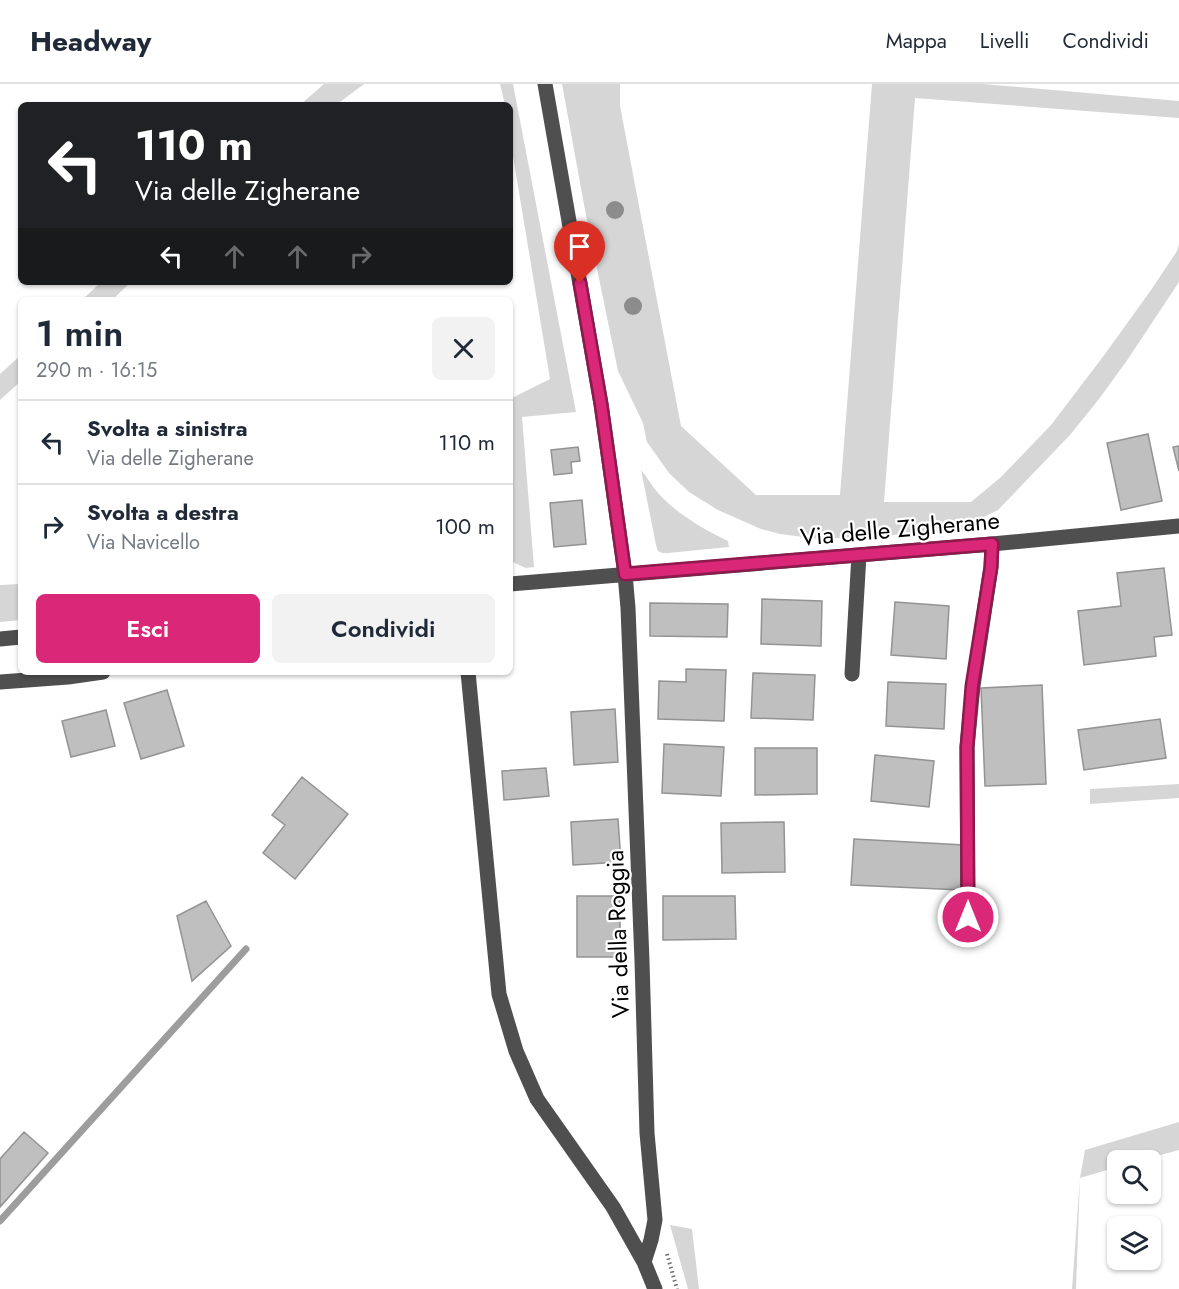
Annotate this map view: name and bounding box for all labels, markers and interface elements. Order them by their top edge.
text: Headway [30,21,151,62]
text: Mappa [886,26,947,56]
text: Livelli [980,26,1030,56]
text: Condividi [1063,26,1149,56]
text: 110 m [135,115,253,176]
icon: left [36,126,114,204]
text: Via delle Zigherane [135,171,360,210]
pin [554,221,605,283]
icon: arrive [563,230,596,263]
icon: left [155,240,188,273]
icon: ahead [218,240,251,273]
icon: ahead [281,240,314,273]
icon: right [344,240,377,273]
text: 1 min [36,307,123,359]
button: close [432,317,495,380]
text: 290 m · 16:15 [36,356,157,385]
text: Svolta a sinistra [87,412,248,444]
icon: left [36,426,69,459]
text: 110 m [438,426,495,458]
text: Via delle Zigherane [87,444,254,473]
text: Svolta a destra [87,496,239,528]
street label: Via delle Zigherane [799,502,1001,555]
icon: right [36,510,69,543]
text: 100 m [435,510,495,542]
text: Via Navicello [87,528,200,557]
button: Esci [36,594,260,663]
button: Condividi [272,594,495,663]
street label: Via della Roggia [597,849,638,1019]
position arrow [936,885,1000,949]
map controls [1107,1150,1161,1270]
button: search [1107,1150,1161,1204]
button: layers [1107,1216,1161,1270]

